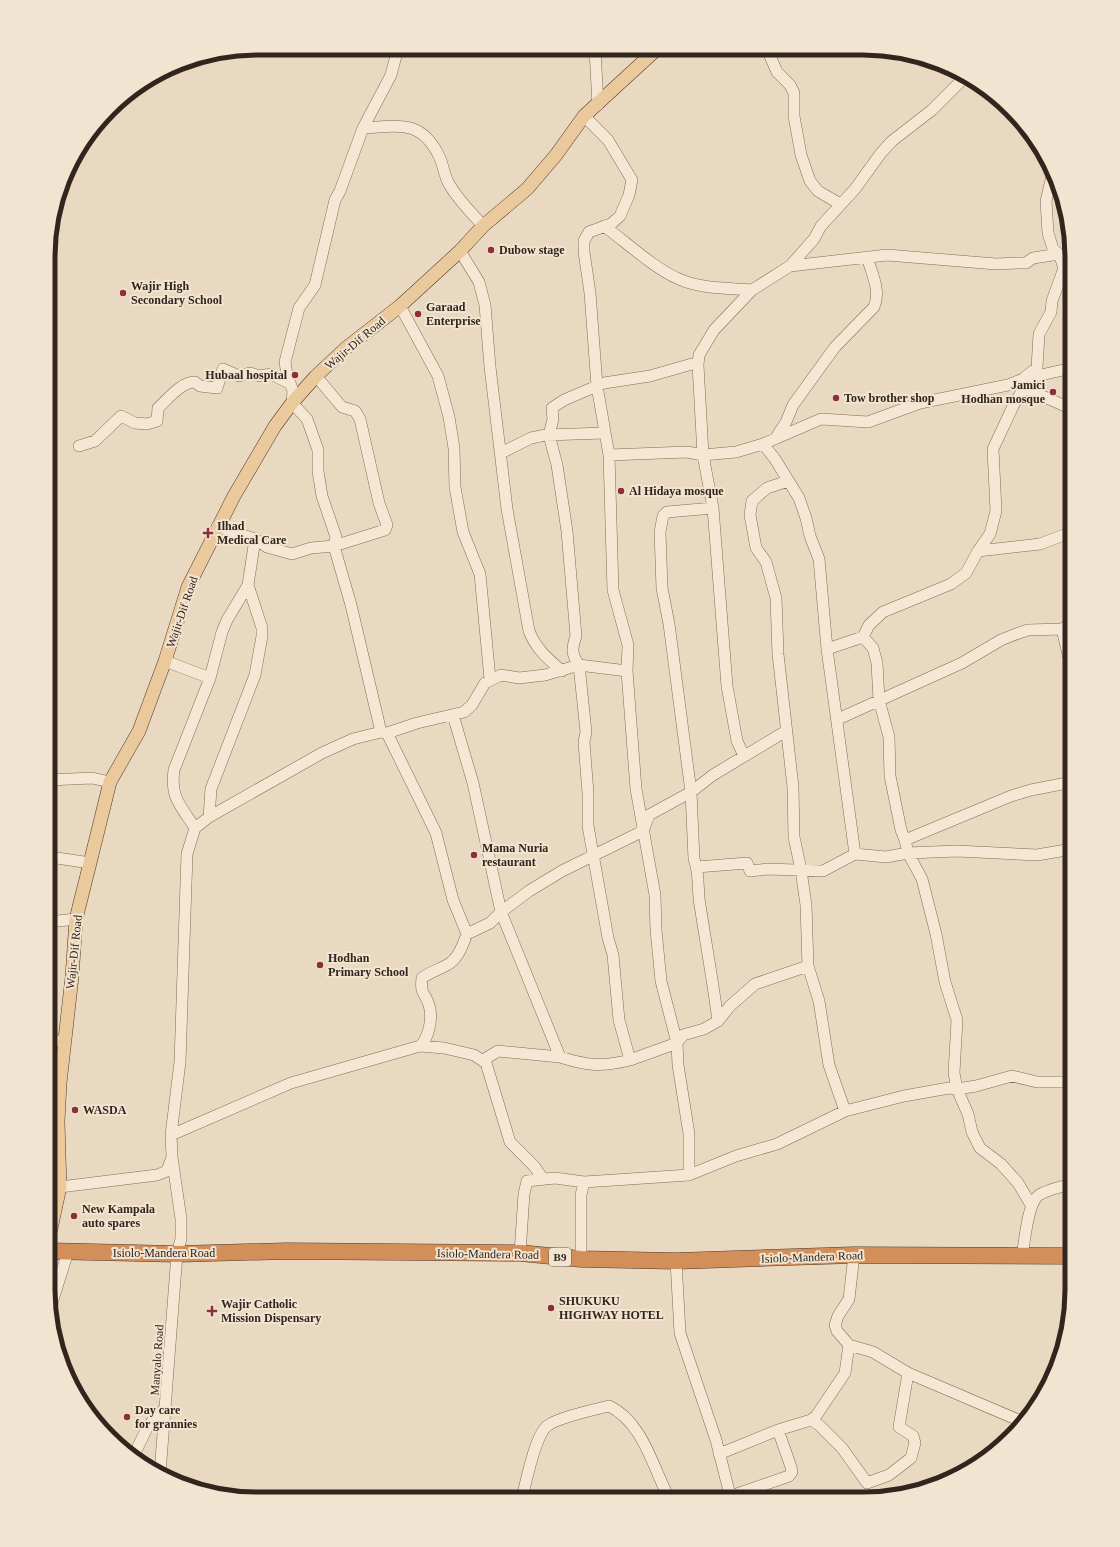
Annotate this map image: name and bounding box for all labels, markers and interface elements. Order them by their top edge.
place label: Dubow stage [499,243,565,257]
marker: Dubow stage [486,245,496,255]
place label: Wajir High Secondary School [131,279,223,307]
marker: Wajir High Secondary School [118,288,128,298]
place label: Garaad Enterprise [426,300,481,328]
marker: Garaad Enterprise [413,309,423,319]
street label: Wajir-Dif Road [322,314,388,372]
place label: Hubaal hospital [205,368,288,382]
marker: Hubaal hospital [290,370,300,380]
place label: Jamici Hodhan mosque [961,378,1046,406]
marker: Jamici Hodhan mosque [1048,387,1058,397]
place label: Tow brother shop [844,391,935,405]
marker: Tow brother shop [831,393,841,403]
place label: Al Hidaya mosque [629,484,724,498]
marker: Al Hidaya mosque [616,486,626,496]
place label: Ilhad Medical Care [217,519,287,547]
marker: Ilhad Medical Care [202,527,214,539]
street label: Wajir-Dif Road [163,575,201,649]
place label: Mama Nuria restaurant [482,841,548,869]
marker: Mama Nuria restaurant [469,850,479,860]
street label: Wajir-Dif Road [63,914,85,990]
place label: Hodhan Primary School [328,951,409,979]
marker: Hodhan Primary School [315,960,325,970]
place label: WASDA [83,1103,127,1117]
marker: WASDA [70,1105,80,1115]
place label: New Kampala auto spares [82,1202,155,1230]
marker: New Kampala auto spares [69,1211,79,1221]
street label: Isiolo-Mandera Road [113,1246,215,1260]
street label: Isiolo-Mandera Road [437,1246,539,1262]
road number: B9 [549,1248,571,1266]
street label: Isiolo-Mandera Road [761,1248,863,1266]
place label: SHUKUKU HIGHWAY HOTEL [559,1294,664,1322]
place label: Wajir Catholic Mission Dispensary [221,1297,321,1325]
marker: SHUKUKU HIGHWAY HOTEL [546,1303,556,1313]
marker: Wajir Catholic Mission Dispensary [206,1305,218,1317]
street label: Manyalo Road [148,1324,166,1396]
place label: Day care for grannies [135,1403,197,1431]
marker: Day care for grannies [122,1412,132,1422]

